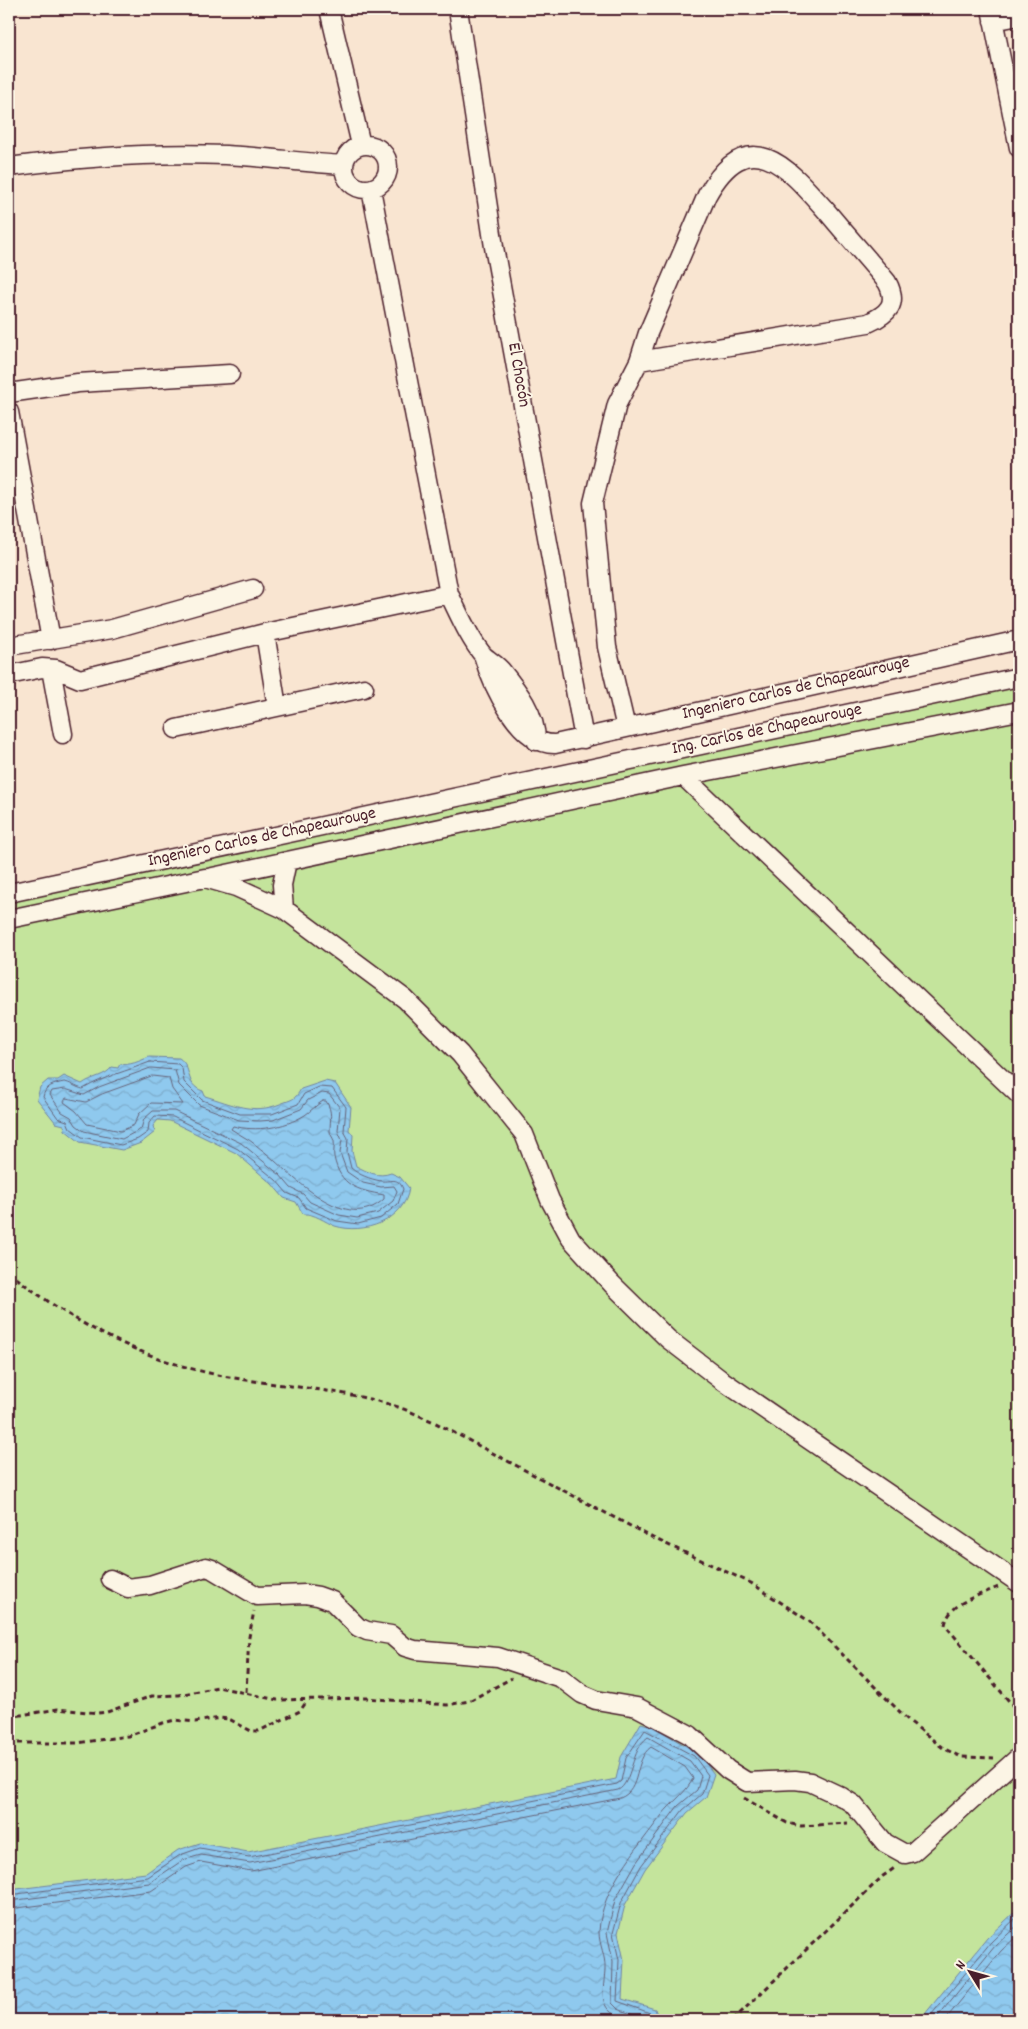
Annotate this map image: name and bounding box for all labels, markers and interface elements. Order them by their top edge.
street label: El Chocón [500,341,536,409]
street label: Ingeniero Carlos de Chapeaurouge [680,651,912,727]
street label: Ing. Carlos de Chapeaurouge [670,698,864,762]
street label: Ingeniero Carlos de Chapeaurouge [146,802,379,874]
north arrow [946,1946,996,1996]
text: N [951,1957,971,1974]

